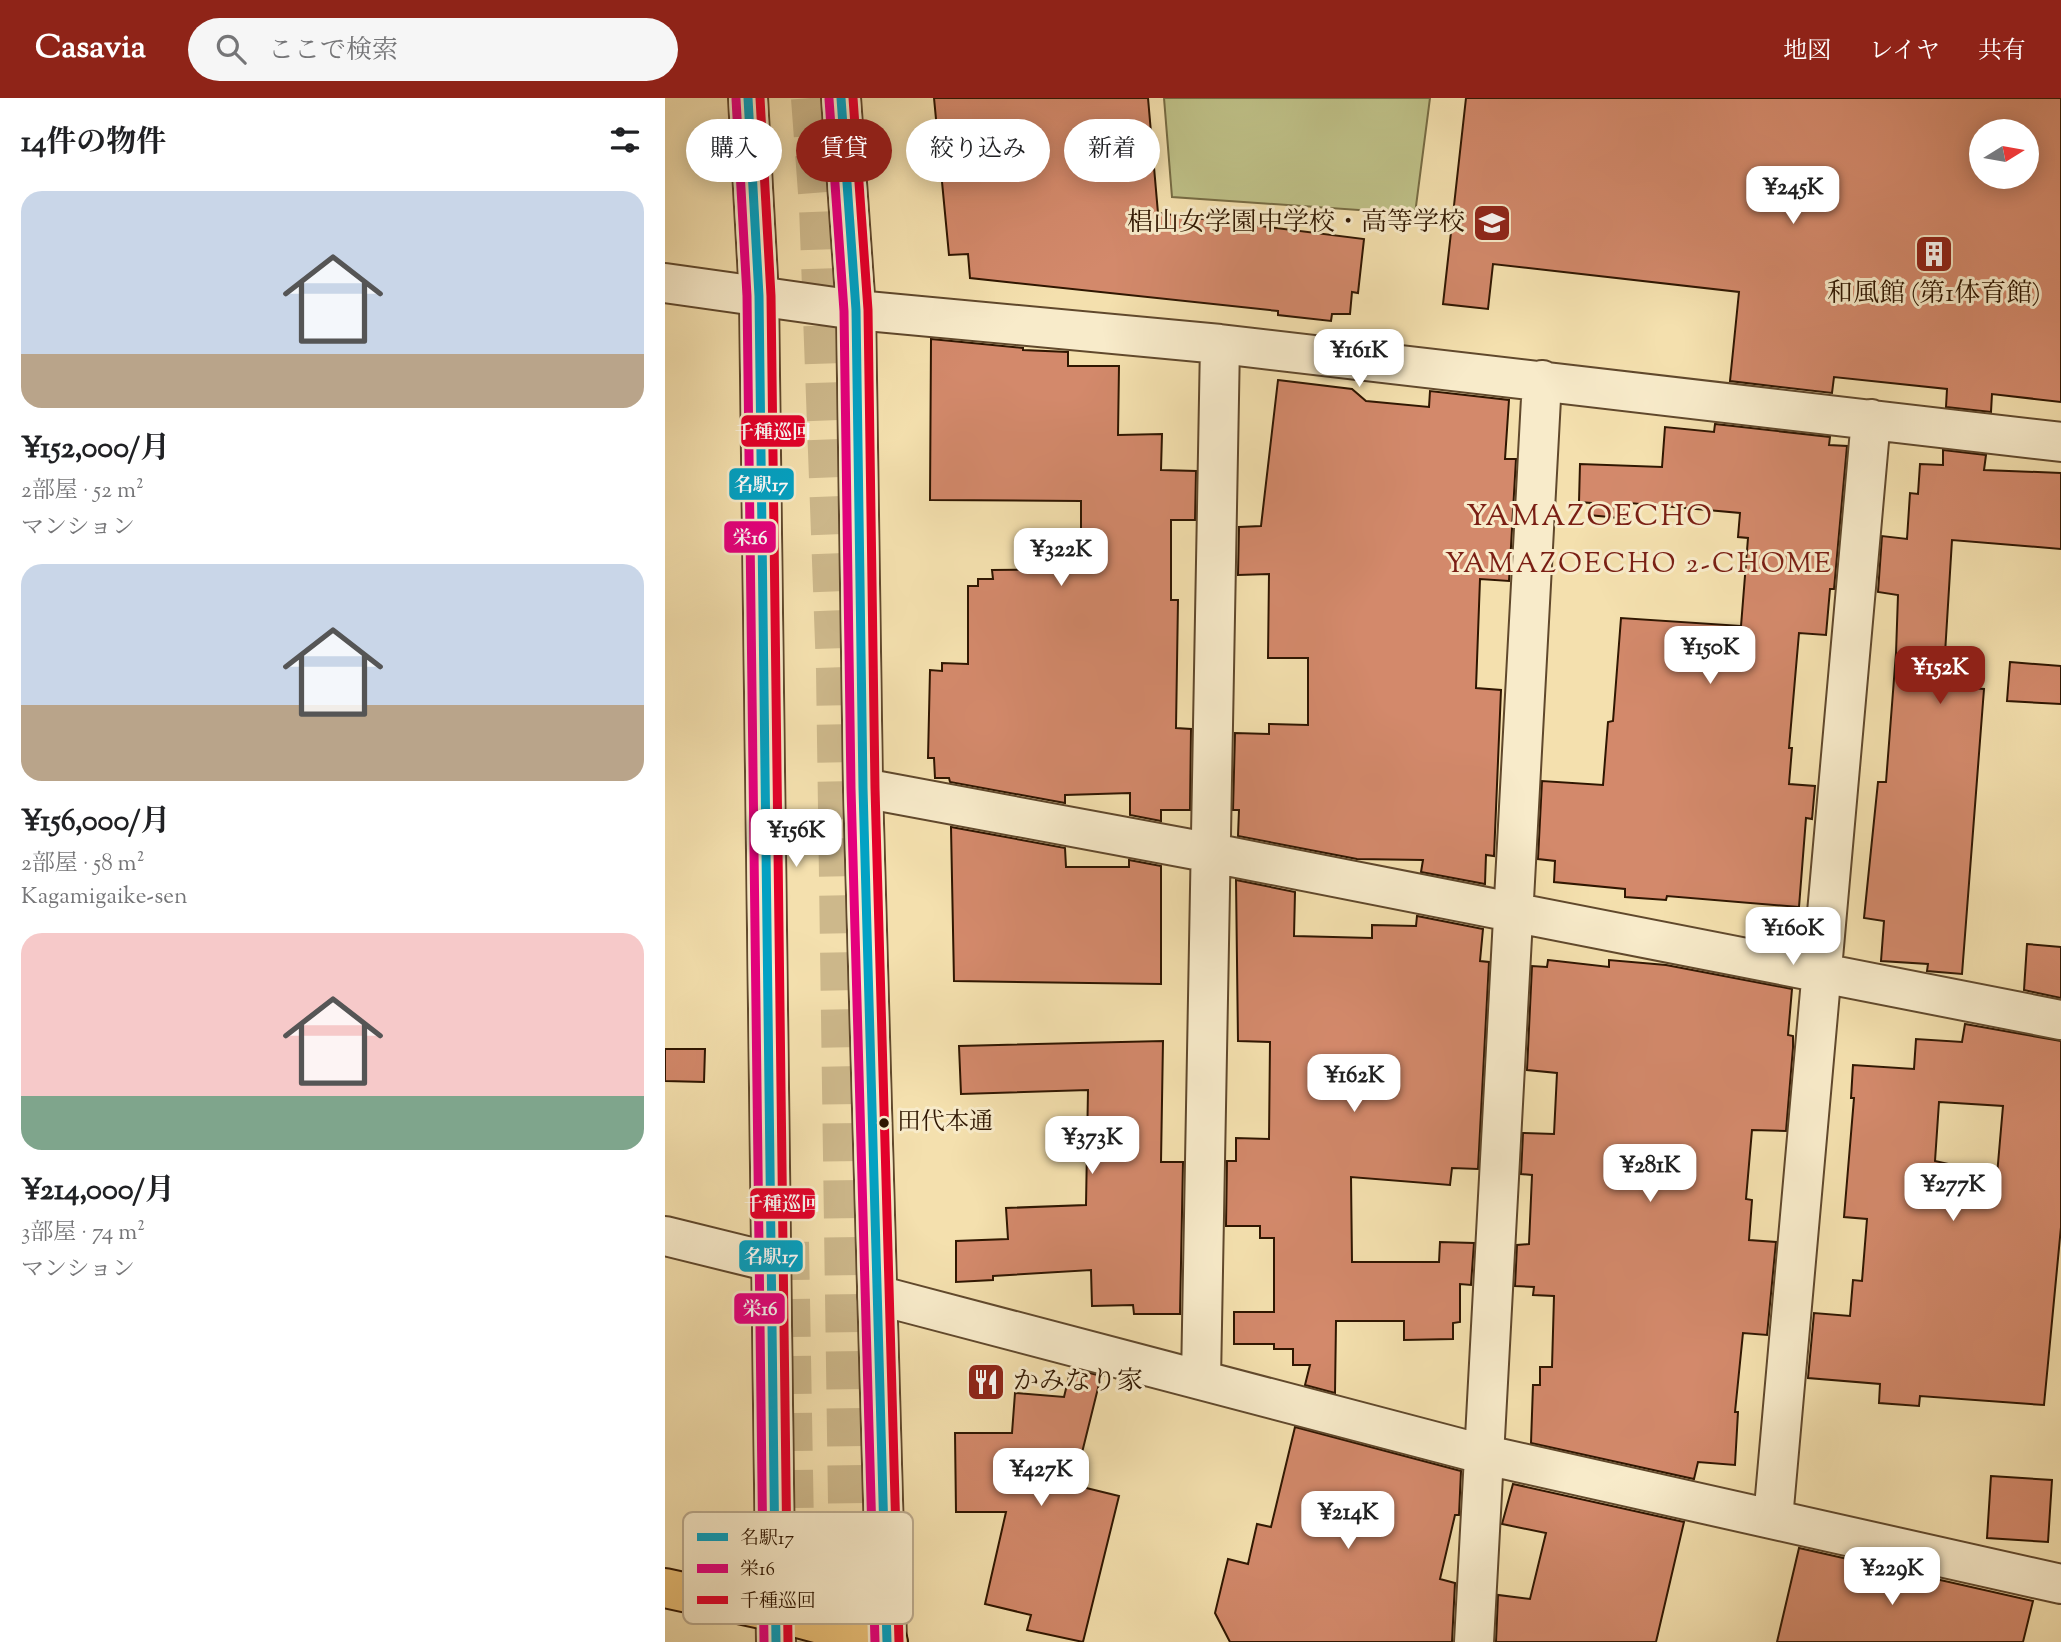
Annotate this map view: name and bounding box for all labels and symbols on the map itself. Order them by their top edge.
north arrow [1969,119,2039,189]
pin: ¥245K [1744,166,1842,226]
school or university icon: 椙山女学園中学校・高等学校 [1471,202,1513,244]
place label: 椙山女学園中学校・高等学校 [1127,205,1465,242]
building icon: 和風館 (第1体育館) [1913,233,1955,275]
place label: 和風館 (第1体育館) [1827,276,2041,313]
pin: ¥161K [1310,330,1408,389]
line badge: 千種巡回 [740,414,806,448]
text: 千種巡回 [735,420,811,447]
line badge: 名駅17 [728,467,795,501]
text: 名駅17 [734,473,788,500]
district label: YAMAZOECHO [1466,496,1714,539]
line badge: 栄16 [723,520,777,554]
text: 栄16 [733,526,767,553]
pin: ¥322K [1012,528,1110,588]
district label: YAMAZOECHO 2-CHOME [1445,545,1833,585]
pin: ¥150K [1661,626,1759,686]
pin: ¥152K [1891,646,1989,706]
pin: ¥156K [747,810,845,869]
pin: ¥160K [1744,908,1842,967]
pin: ¥162K [1305,1054,1403,1114]
place label: 田代本通 [897,1106,993,1140]
marker: 田代本通 [877,1116,891,1130]
pin: ¥373K [1043,1116,1141,1176]
pin: ¥281K [1601,1144,1699,1204]
pin: ¥277K [1904,1164,2002,1223]
line badge: 千種巡回 [749,1187,816,1220]
text: 千種巡回 [744,1192,820,1219]
line badge: 名駅17 [738,1239,804,1273]
text: 名駅17 [744,1245,798,1272]
line badge: 栄16 [733,1292,786,1325]
text: 栄16 [743,1297,777,1324]
restaurant icon: かみなり家 [965,1361,1007,1403]
place label: かみなり家 [1013,1364,1143,1401]
pin: ¥427K [992,1448,1090,1508]
pin: ¥214K [1299,1492,1397,1551]
legend [683,1512,913,1624]
text: 名駅17 [740,1526,794,1553]
pin: ¥229K [1843,1548,1941,1607]
text: 栄16 [740,1557,775,1584]
text: 千種巡回 [740,1589,816,1616]

